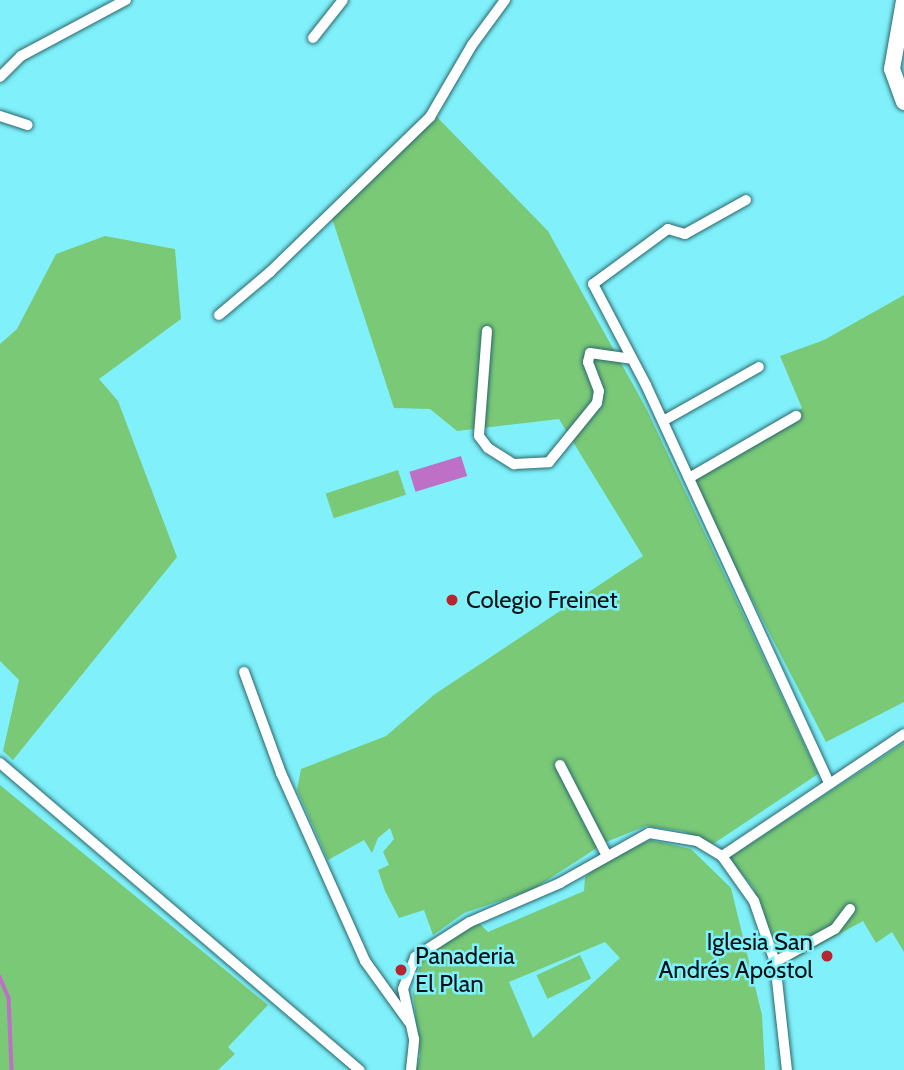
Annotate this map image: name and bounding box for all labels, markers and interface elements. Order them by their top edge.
place label: Colegio Freinet [466,586,617,614]
marker: Colegio Freinet [444,592,460,608]
place label: Iglesia San Andrés Apóstol [658,928,813,984]
place label: Panaderia El Plan [415,942,515,998]
marker: Iglesia San Andrés Apóstol [819,948,835,964]
marker: Panaderia El Plan [393,962,409,978]

